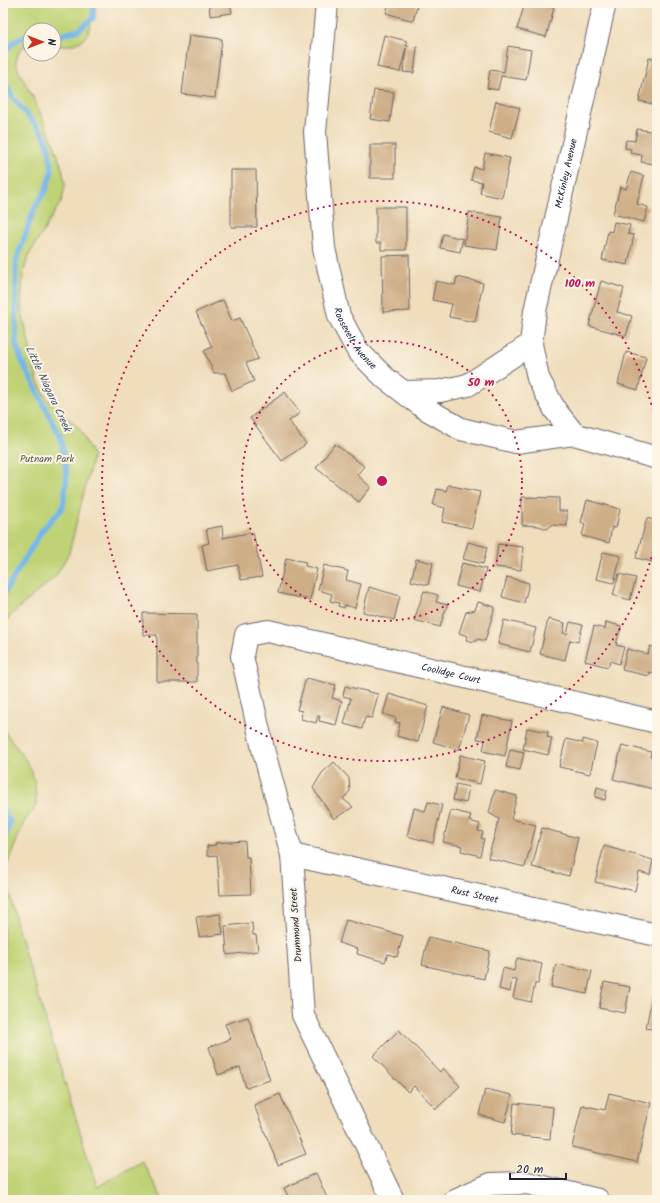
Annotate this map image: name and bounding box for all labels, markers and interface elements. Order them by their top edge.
north arrow [22,22,62,62]
text: N [42,39,60,46]
street label: McKinley Avenue [551,136,582,210]
text: 100 m [565,274,595,293]
street label: Roosevelt Avenue [329,306,381,374]
water label: Little Niagara Creek [20,343,77,437]
text: 50 m [467,373,495,392]
park label: Putnam Park [20,451,74,467]
centre of rings [375,474,389,488]
street label: Coolidge Court [420,659,482,689]
street label: Rust Street [449,882,500,908]
street label: Drummond Street [285,887,307,963]
scale bar [510,1155,566,1181]
text: 20 m [516,1160,544,1179]

